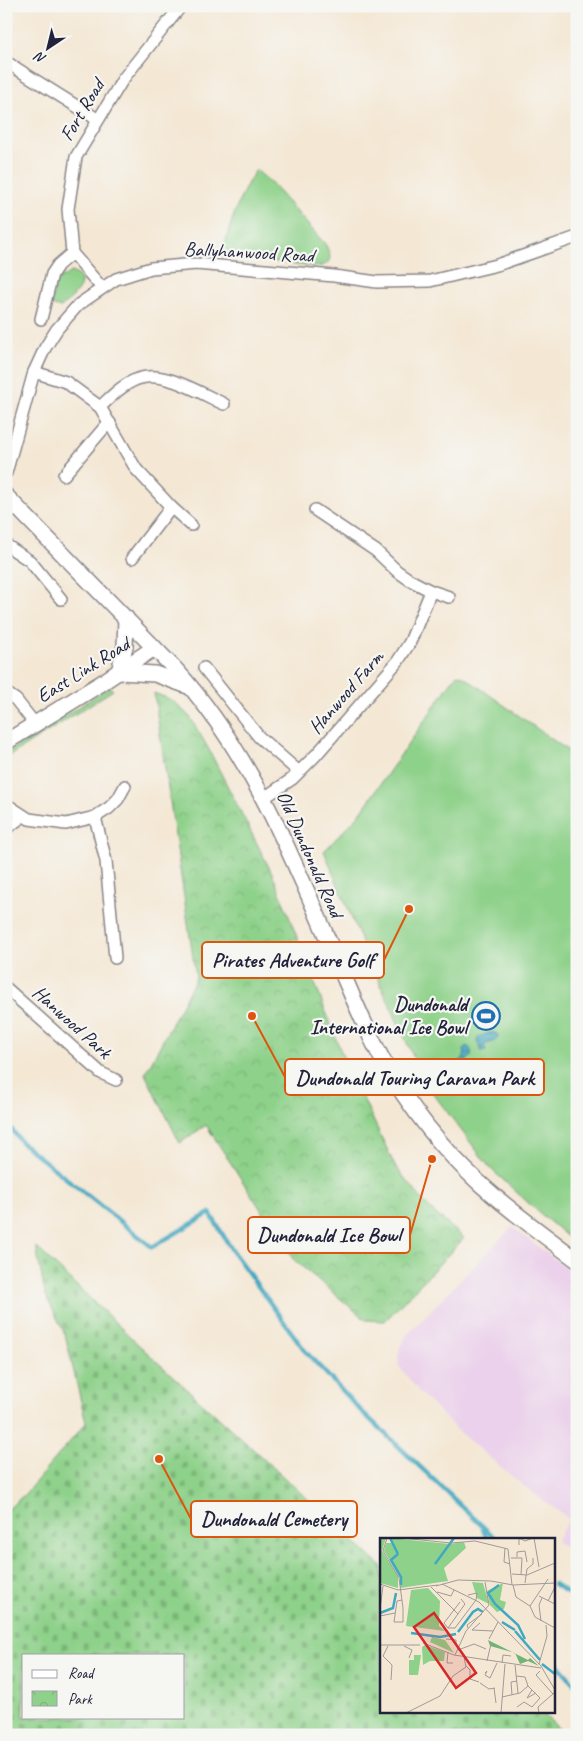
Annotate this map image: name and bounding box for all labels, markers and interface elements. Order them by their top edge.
north arrow [22,22,72,72]
text: N [30,47,49,68]
street label: Fort Road [54,72,112,145]
street label: Ballyhanwood Road [184,236,318,268]
street label: East Link Road [32,630,137,708]
street label: Hanwood Farm [303,644,390,739]
street label: Old Dundonald Road [271,787,350,924]
callout: Pirates Adventure Golf [202,942,384,978]
text: Pirates Adventure Golf [212,947,379,973]
street label: Hanwood Park [27,980,118,1065]
place label: Dundonald International Ice Bowl [310,992,471,1040]
sports icon: Dundonald International Ice Bowl [471,1001,501,1031]
callout: Dundonald Touring Caravan Park [285,1059,544,1095]
text: Dundonald Touring Caravan Park [296,1065,536,1091]
callout: Dundonald Ice Bowl [248,1217,410,1253]
text: Dundonald Ice Bowl [257,1222,405,1248]
callout: Dundonald Cemetery [191,1501,357,1537]
text: Dundonald Cemetery [201,1506,350,1532]
inset map [380,1538,556,1714]
legend [22,1654,185,1718]
text: Road [68,1664,95,1683]
text: Park [68,1690,93,1709]

